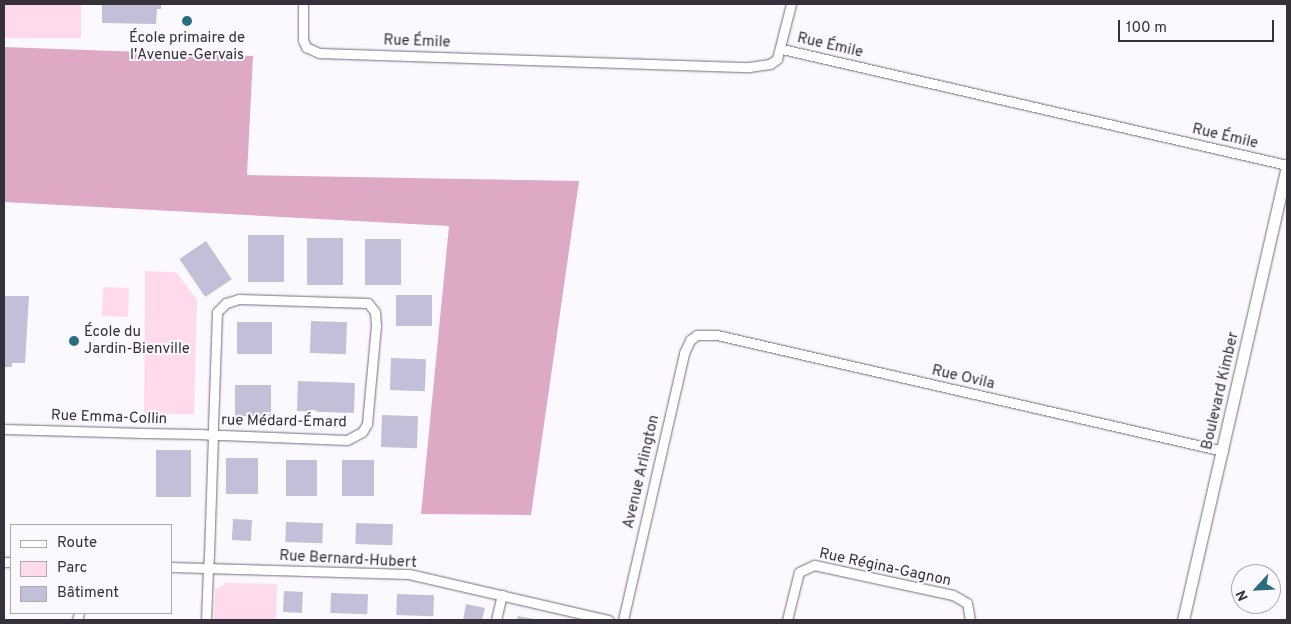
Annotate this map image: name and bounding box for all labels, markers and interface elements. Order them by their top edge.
scale bar [1121,10,1277,42]
marker: École primaire de l'Avenue-Gervais [181,15,193,27]
text: 100 m [1126,19,1167,38]
place label: École primaire de l'Avenue-Gervais [129,29,245,64]
street label: Rue Émile [795,30,865,62]
street label: Rue Émile [383,32,451,52]
street label: Rue Émile [1190,121,1260,153]
place label: École du Jardin-Bienville [84,323,190,358]
street label: Boulevard Kimber [1199,330,1243,452]
marker: École du Jardin-Bienville [68,335,80,347]
street label: Rue Ovila [930,362,996,394]
street label: Rue Emma-Collin [50,407,168,429]
street label: rue Médard-Émard [221,412,347,432]
street label: Avenue Arlington [620,413,664,531]
legend [10,524,172,614]
text: Route [57,534,97,553]
street label: Rue Régina-Gagnon [817,545,953,591]
street label: Rue Bernard-Hubert [279,547,417,573]
text: Parc [57,559,87,578]
north arrow [1231,564,1281,614]
text: Bâtiment [57,584,119,603]
text: N [1233,587,1253,603]

